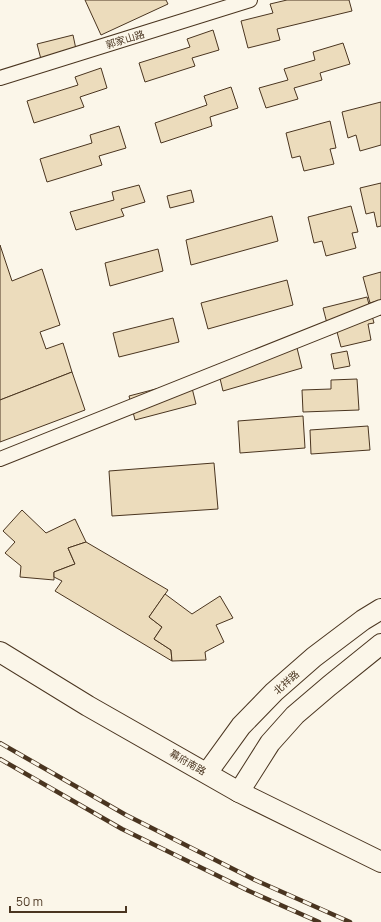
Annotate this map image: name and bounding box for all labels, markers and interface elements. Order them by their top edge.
street label: 郭家山路 [104,26,146,52]
street label: 北祥路 [270,667,302,697]
street label: 幕府南路 [167,746,209,778]
scale bar [10,888,126,914]
text: 50 m [16,893,43,910]

